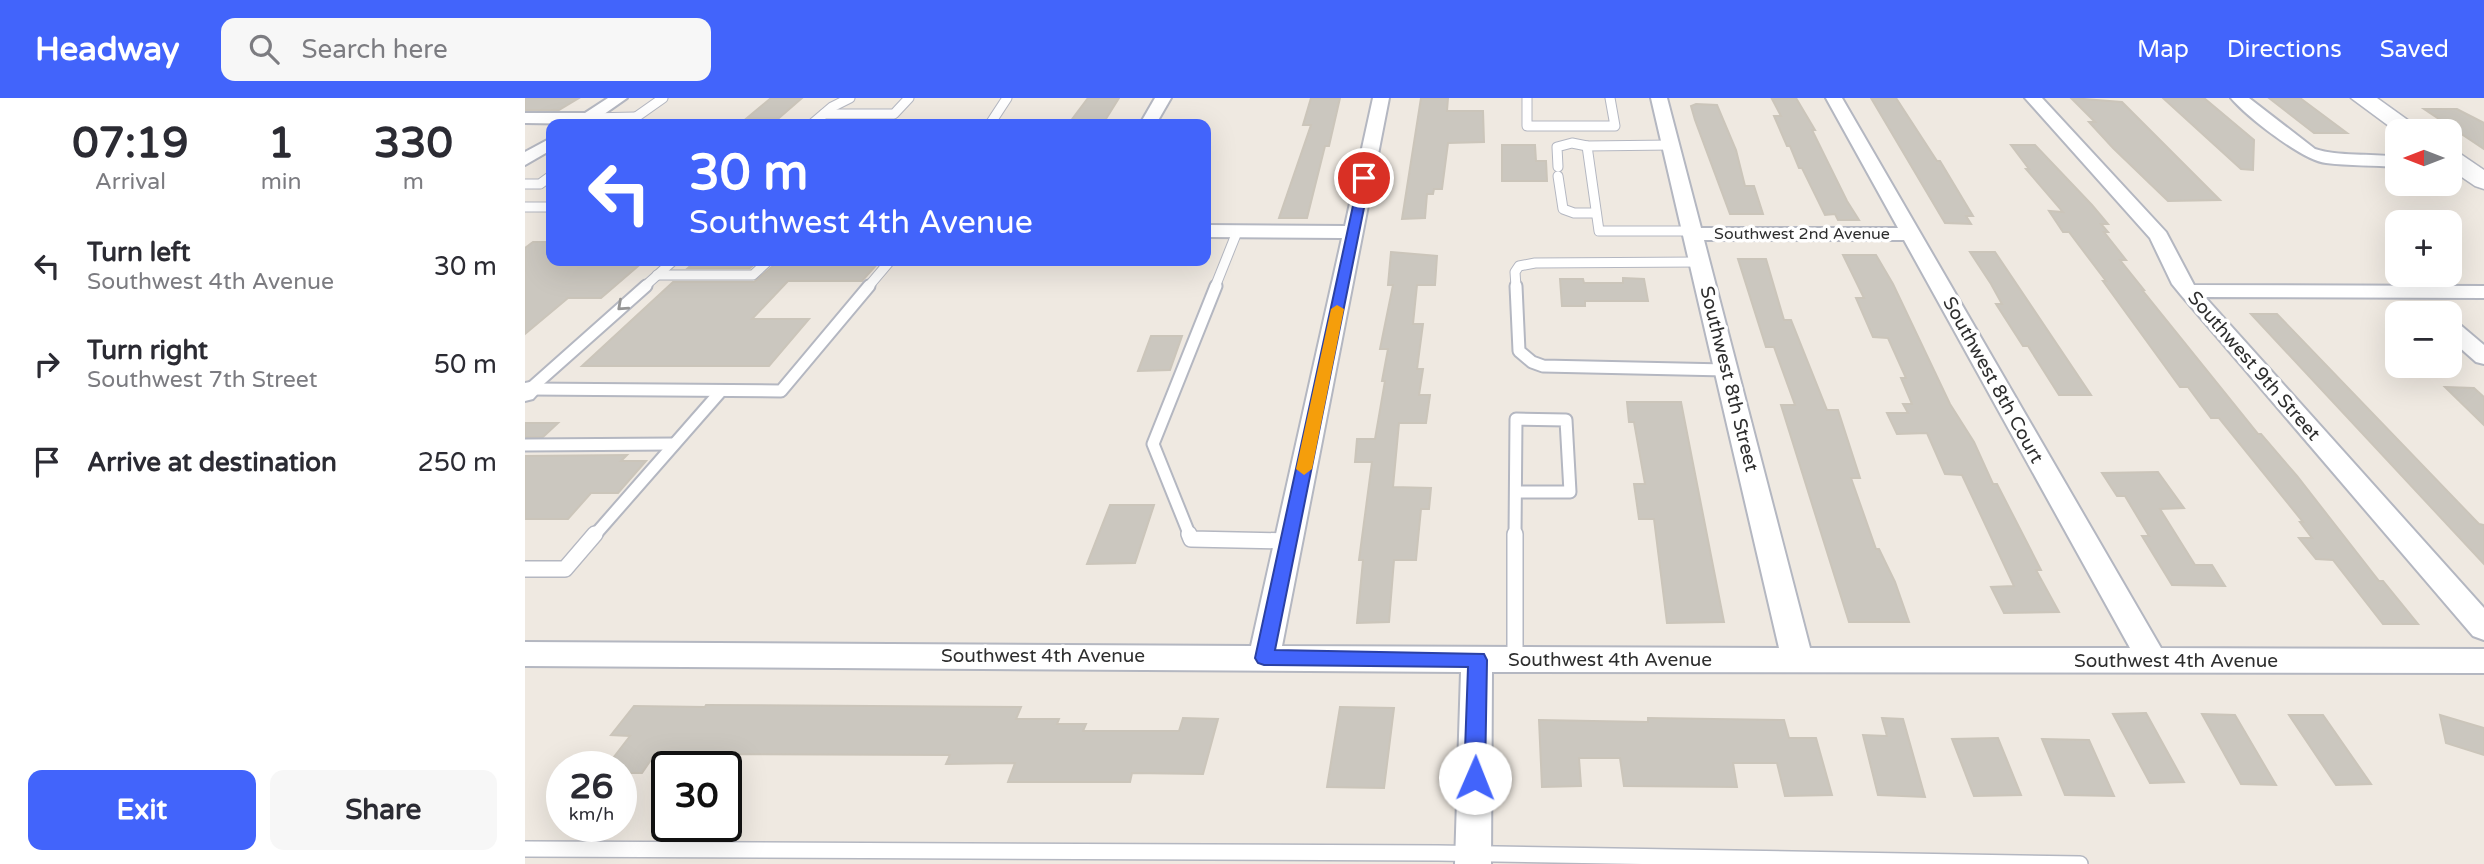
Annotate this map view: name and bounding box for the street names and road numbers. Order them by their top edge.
street label: Southwest 2nd Avenue [1714,224,1890,244]
street label: Southwest 8th Street [1695,284,1763,474]
street label: Southwest 9th Street [2183,287,2325,445]
street label: Southwest 8th Court [1938,293,2048,467]
street label: Southwest 4th Avenue [941,645,1145,667]
street label: Southwest 4th Avenue [1508,649,1712,671]
street label: Southwest 4th Avenue [2074,650,2278,672]

